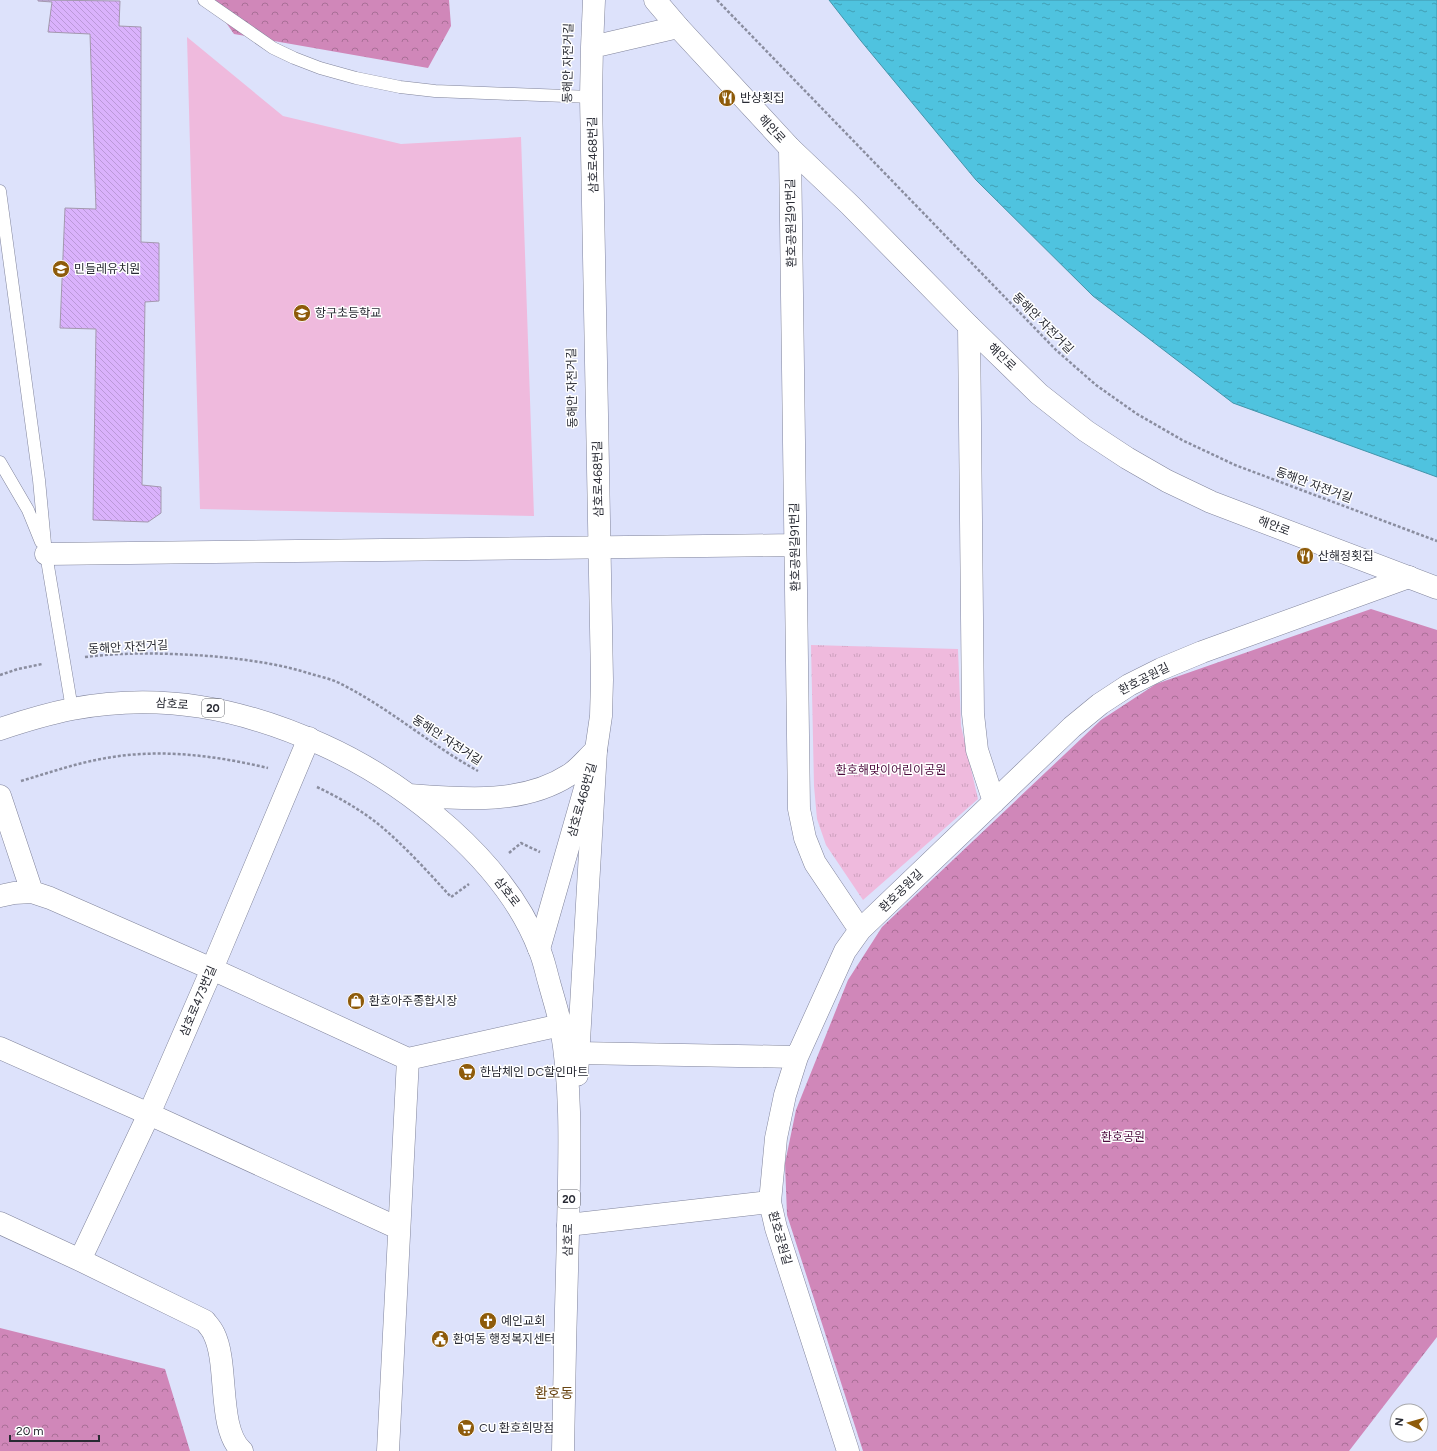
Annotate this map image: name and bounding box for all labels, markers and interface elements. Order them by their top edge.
street label: 동해안 자전거길 [560,23,576,103]
restaurant icon: 반상횟집 [717,88,737,108]
place label: 반상횟집 [740,91,784,105]
street label: 해안로 [756,112,788,146]
street label: 삼호로468번길 [585,116,601,194]
street label: 환호공원길91번길 [783,178,799,268]
school or university icon: 민들레유치원 [51,259,71,279]
place label: 민들레유치원 [74,262,140,276]
street label: 동해안 자전거길 [1010,290,1076,356]
school or university icon: 항구초등학교 [292,303,312,323]
place label: 항구초등학교 [315,306,381,320]
street label: 해안로 [985,340,1019,374]
street label: 동해안 자전거길 [564,348,580,428]
street label: 삼호로468번길 [590,440,606,518]
street label: 동해안 자전거길 [1274,465,1354,505]
street label: 환호공원길91번길 [787,502,803,592]
street label: 해안로 [1256,514,1292,538]
restaurant icon: 산해정횟집 [1295,546,1315,566]
place label: 산해정횟집 [1318,549,1373,563]
street label: 동해안 자전거길 [88,638,168,656]
street label: 환호공원길 [1116,660,1172,698]
street label: 삼호로 [155,696,189,712]
road number: 20 [202,699,224,717]
street label: 동해안 자전거길 [410,712,484,768]
street label: 삼호로468번길 [565,761,599,839]
park label: 환호해맞이어린이공원 [836,763,946,777]
street label: 환호공원길 [876,867,926,915]
street label: 삼호로 [491,875,523,909]
street label: 삼호로473번길 [177,963,219,1039]
shop icon: 환호아주종합시장 [346,991,366,1011]
place label: 환호아주종합시장 [369,994,457,1008]
supermarket icon: 한남체인 DC할인마트 [457,1062,477,1082]
place label: 한남체인 DC할인마트 [480,1065,588,1079]
park label: 환호공원 [1101,1130,1145,1144]
road number: 20 [558,1190,580,1208]
street label: 환호공원길 [766,1210,794,1266]
street label: 삼호로 [561,1223,575,1257]
church icon: 예인교회 [478,1311,498,1331]
place label: 예인교회 [501,1314,545,1328]
public building icon: 환여동 행정복지센터 [430,1329,450,1349]
place label: 환여동 행정복지센터 [453,1332,555,1346]
district label: 환호동 [535,1385,573,1402]
north arrow [1389,1403,1429,1443]
scale bar [10,1417,99,1443]
text: N [1393,1417,1406,1427]
supermarket icon: CU 환호희망점 [456,1418,476,1438]
place label: CU 환호희망점 [479,1421,554,1435]
text: 20 m [16,1424,44,1438]

